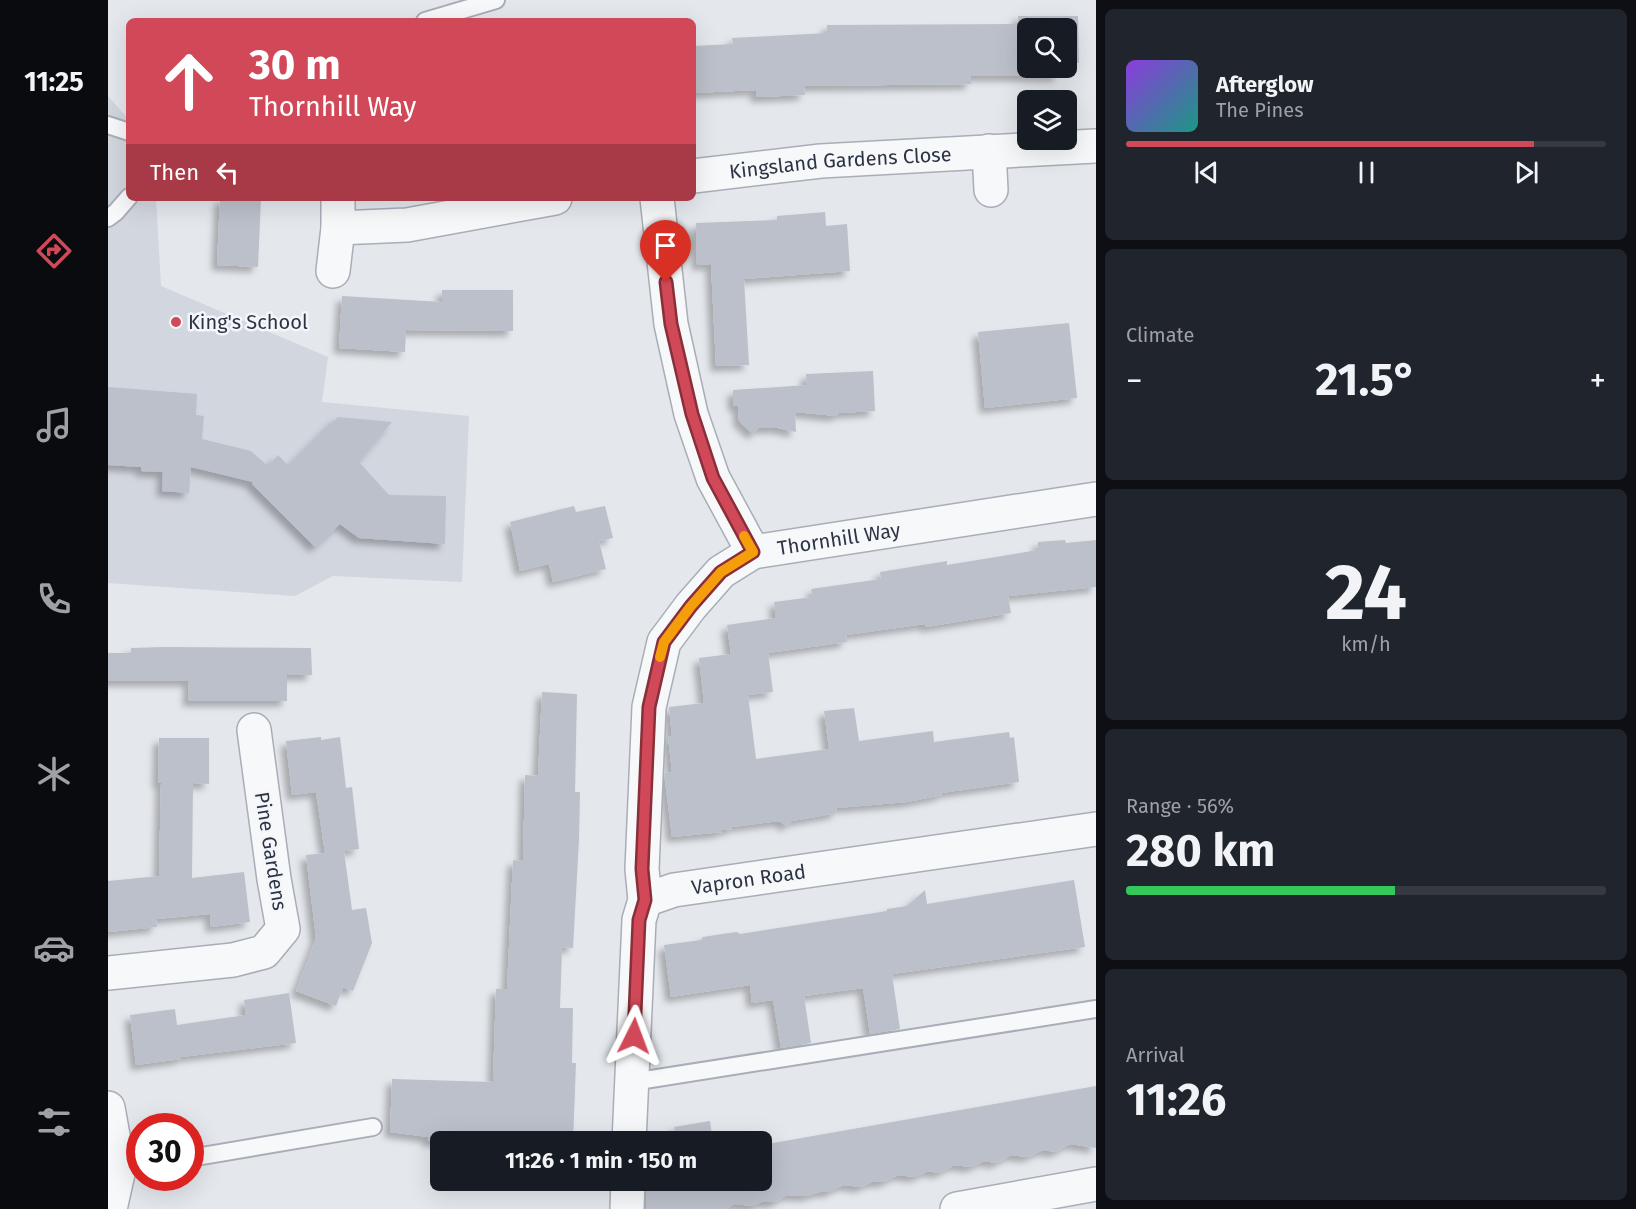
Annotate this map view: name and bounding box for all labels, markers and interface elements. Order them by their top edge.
map controls [1017,18,1077,150]
button: search [1017,18,1077,78]
text: 30 m [249,40,341,90]
icon: ahead [150,42,228,120]
text: 11:25 [24,66,84,98]
text: Afterglow [1216,71,1313,98]
button: layers [1017,90,1077,150]
text: Thornhill Way [249,91,416,123]
text: The Pines [1216,98,1303,122]
street label: Kingsland Gardens Close [728,142,952,184]
icon: left [211,156,244,189]
icon: previous [1190,156,1223,189]
icon: pause [1350,156,1383,189]
icon: next [1510,156,1543,189]
text: Then [150,159,199,186]
pin [640,220,691,282]
icon: arrive [649,229,682,262]
icon: directions [33,230,75,272]
place label: King's School [188,310,308,334]
marker: King's School [169,315,183,329]
text: Climate [1126,323,1194,347]
text: 21.5° [1315,353,1417,407]
text: − [1126,361,1143,401]
text: + [1590,361,1606,401]
icon: music [33,404,75,446]
street label: Thornhill Way [776,517,902,560]
text: 24 [1325,546,1407,640]
icon: phone [33,578,75,620]
text: km/h [1341,632,1391,656]
icon: climate [33,753,75,795]
street label: Pine Gardens [250,790,292,912]
text: Range · 56% [1126,794,1234,818]
text: 280 km [1126,824,1275,878]
street label: Vapron Road [690,859,807,899]
icon: car [33,927,75,969]
position arrow [602,1004,666,1068]
text: Arrival [1126,1043,1185,1067]
text: 11:26 [1126,1073,1226,1127]
icon: filters [33,1101,75,1143]
speed limit sign: 30 [126,1113,204,1191]
text: 11:26 · 1 min · 150 m [505,1147,697,1174]

